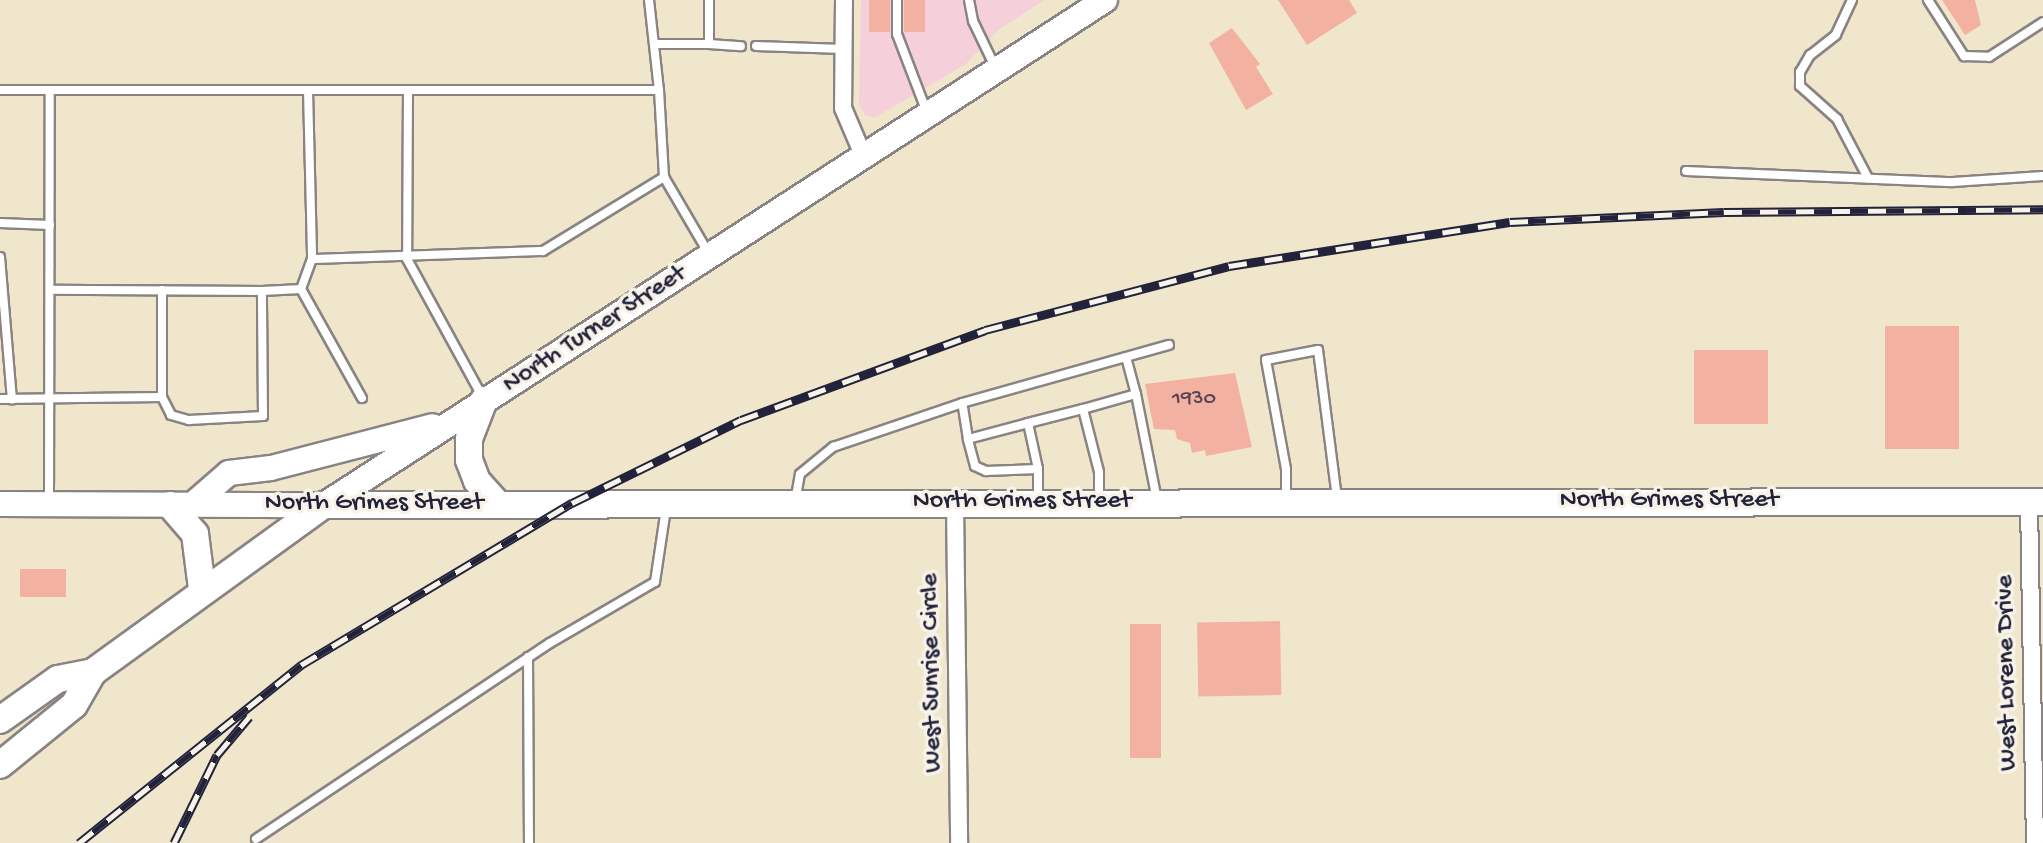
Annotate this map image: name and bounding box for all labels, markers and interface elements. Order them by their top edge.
street label: North Turner Street [497,259,693,401]
house number: 1930 [1172,387,1216,413]
street label: North Grimes Street [1560,485,1778,517]
street label: North Grimes Street [913,486,1131,518]
street label: North Grimes Street [265,488,483,520]
street label: West Sunrise Circle [916,573,950,773]
street label: West Lorene Drive [1991,575,2025,771]

